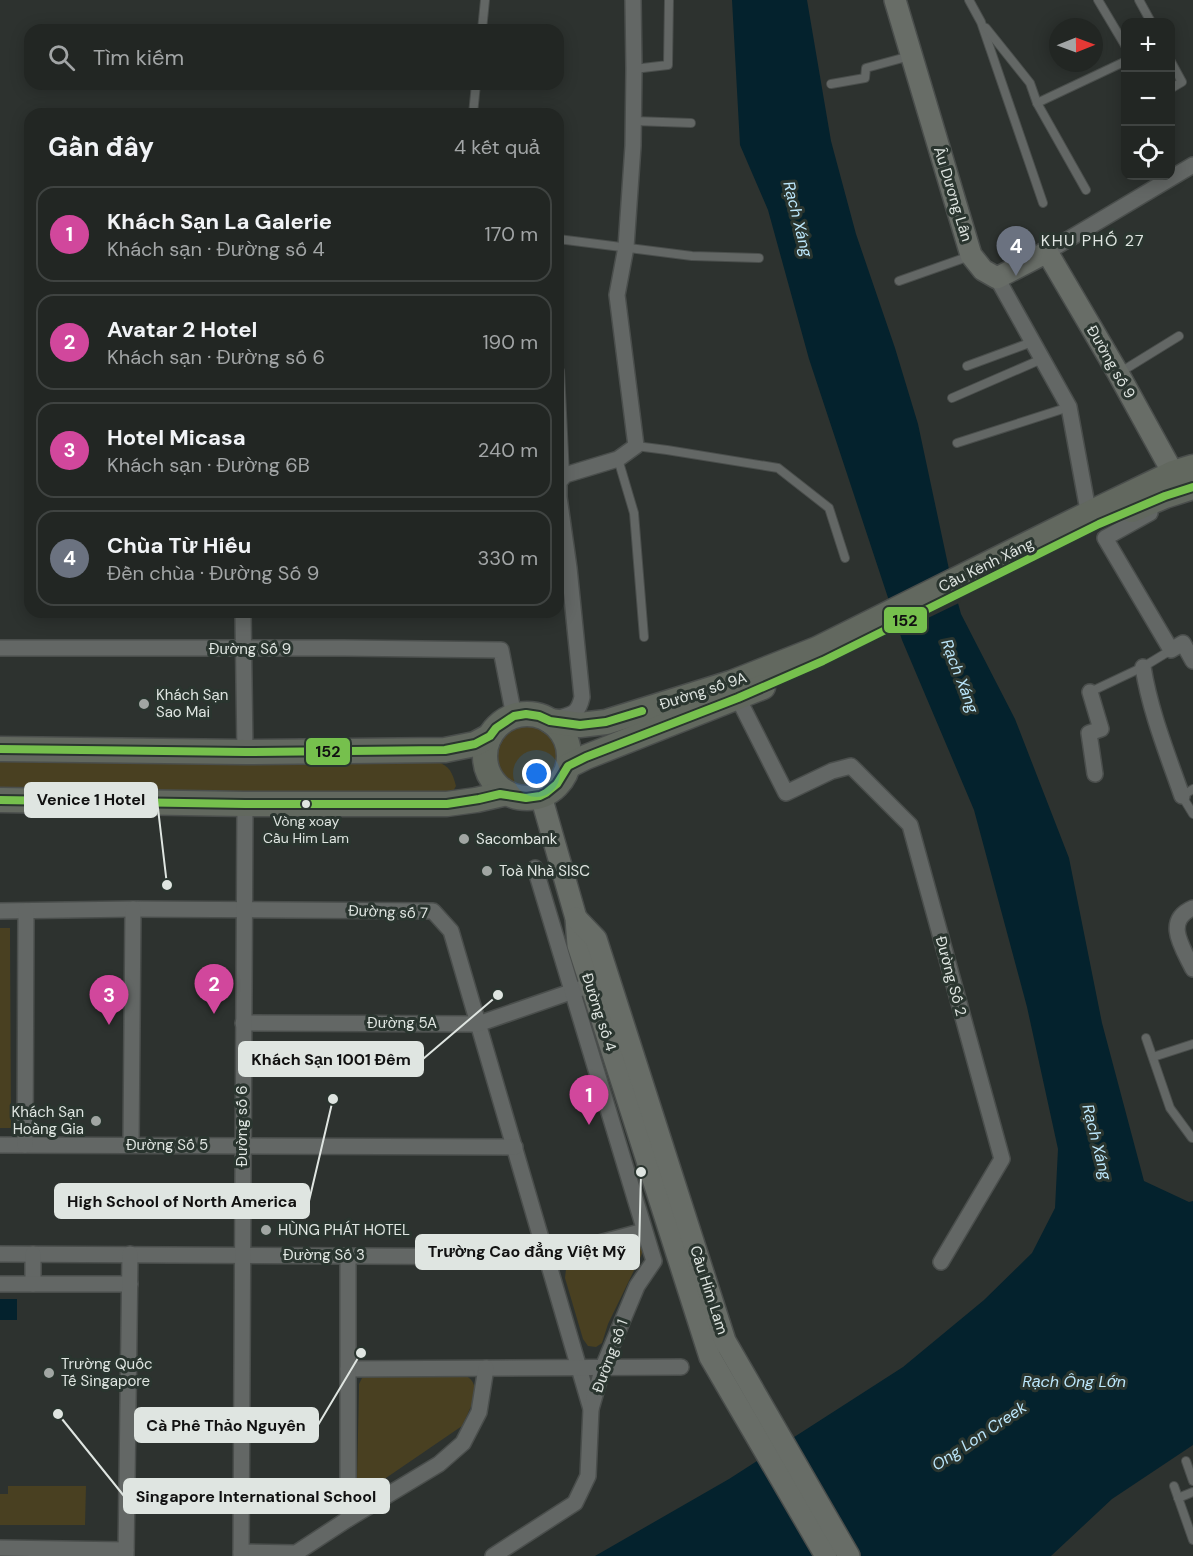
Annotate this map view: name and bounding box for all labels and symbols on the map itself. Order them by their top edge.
north arrow [1049,18,1103,72]
street label: Âu Dương Lân [929,144,977,244]
water label: Rạch Xáng [778,179,818,260]
pin: 4 [996,226,1036,276]
district label: KHU PHỐ 27 [1041,230,1145,251]
street label: Đường số 9 [1082,322,1140,402]
street label: Cầu Kênh Xáng [935,533,1037,597]
line badge: 152 [883,606,928,634]
text: 152 [893,610,917,631]
water label: Rạch Xáng [936,636,984,717]
street label: Đường Số 9 [209,639,291,659]
street label: Đường số 9A [657,667,749,715]
place label: Khách Sạn Sao Mai [156,685,228,722]
marker: Khách Sạn Sao Mai [137,697,151,711]
line badge: 152 [305,737,351,766]
text: 152 [316,741,340,762]
your location [522,759,551,788]
callout: Venice 1 Hotel [25,783,157,817]
text: Venice 1 Hotel [37,789,145,810]
marker: Vòng xoay Cầu Him Lam [300,798,312,810]
place label: Vòng xoay Cầu Him Lam [263,812,349,847]
place label: Sacombank [476,829,558,849]
marker: Sacombank [457,832,471,846]
place label: Toà Nhà SISC [499,861,590,881]
marker: Toà Nhà SISC [480,864,494,878]
street label: Đường số 7 [348,901,428,923]
street label: Đường Số 2 [931,934,971,1018]
pin: 2 [194,964,234,1014]
street label: Đường số 4 [577,970,621,1054]
pin: 3 [90,976,128,1025]
street label: Đường 5A [367,1013,437,1033]
callout: Khách Sạn 1001 Đêm [239,1042,423,1076]
text: Khách Sạn 1001 Đêm [251,1049,411,1070]
pin: 1 [570,1076,608,1125]
street label: Đường số 6 [232,1085,252,1167]
place label: Khách Sạn Hoàng Gia [12,1102,84,1139]
water label: Rạch Xáng [1077,1102,1117,1183]
marker: Khách Sạn Hoàng Gia [89,1114,103,1128]
street label: Đường Số 5 [126,1135,208,1155]
callout: High School of North America [55,1184,309,1218]
text: High School of North America [67,1191,297,1212]
place label: HÙNG PHÁT HOTEL [278,1220,410,1240]
marker: HÙNG PHÁT HOTEL [259,1223,273,1237]
callout: Trường Cao đẳng Việt Mỹ [416,1235,639,1269]
text: Trường Cao đẳng Việt Mỹ [428,1241,626,1262]
street label: Cầu Him Lam [685,1243,733,1337]
street label: Đường Số 3 [283,1245,365,1265]
street label: Đường số 1 [588,1317,632,1395]
place label: Trường Quốc Tế Singapore [61,1354,153,1391]
marker: Trường Quốc Tế Singapore [42,1366,56,1380]
water label: Rạch Ông Lớn [1022,1371,1126,1392]
water label: Ong Lon Creek [927,1396,1031,1475]
callout: Cà Phê Thảo Nguyên [135,1408,318,1442]
text: Cà Phê Thảo Nguyên [146,1415,306,1436]
callout: Singapore International School [124,1479,389,1513]
text: Singapore International School [136,1486,376,1507]

